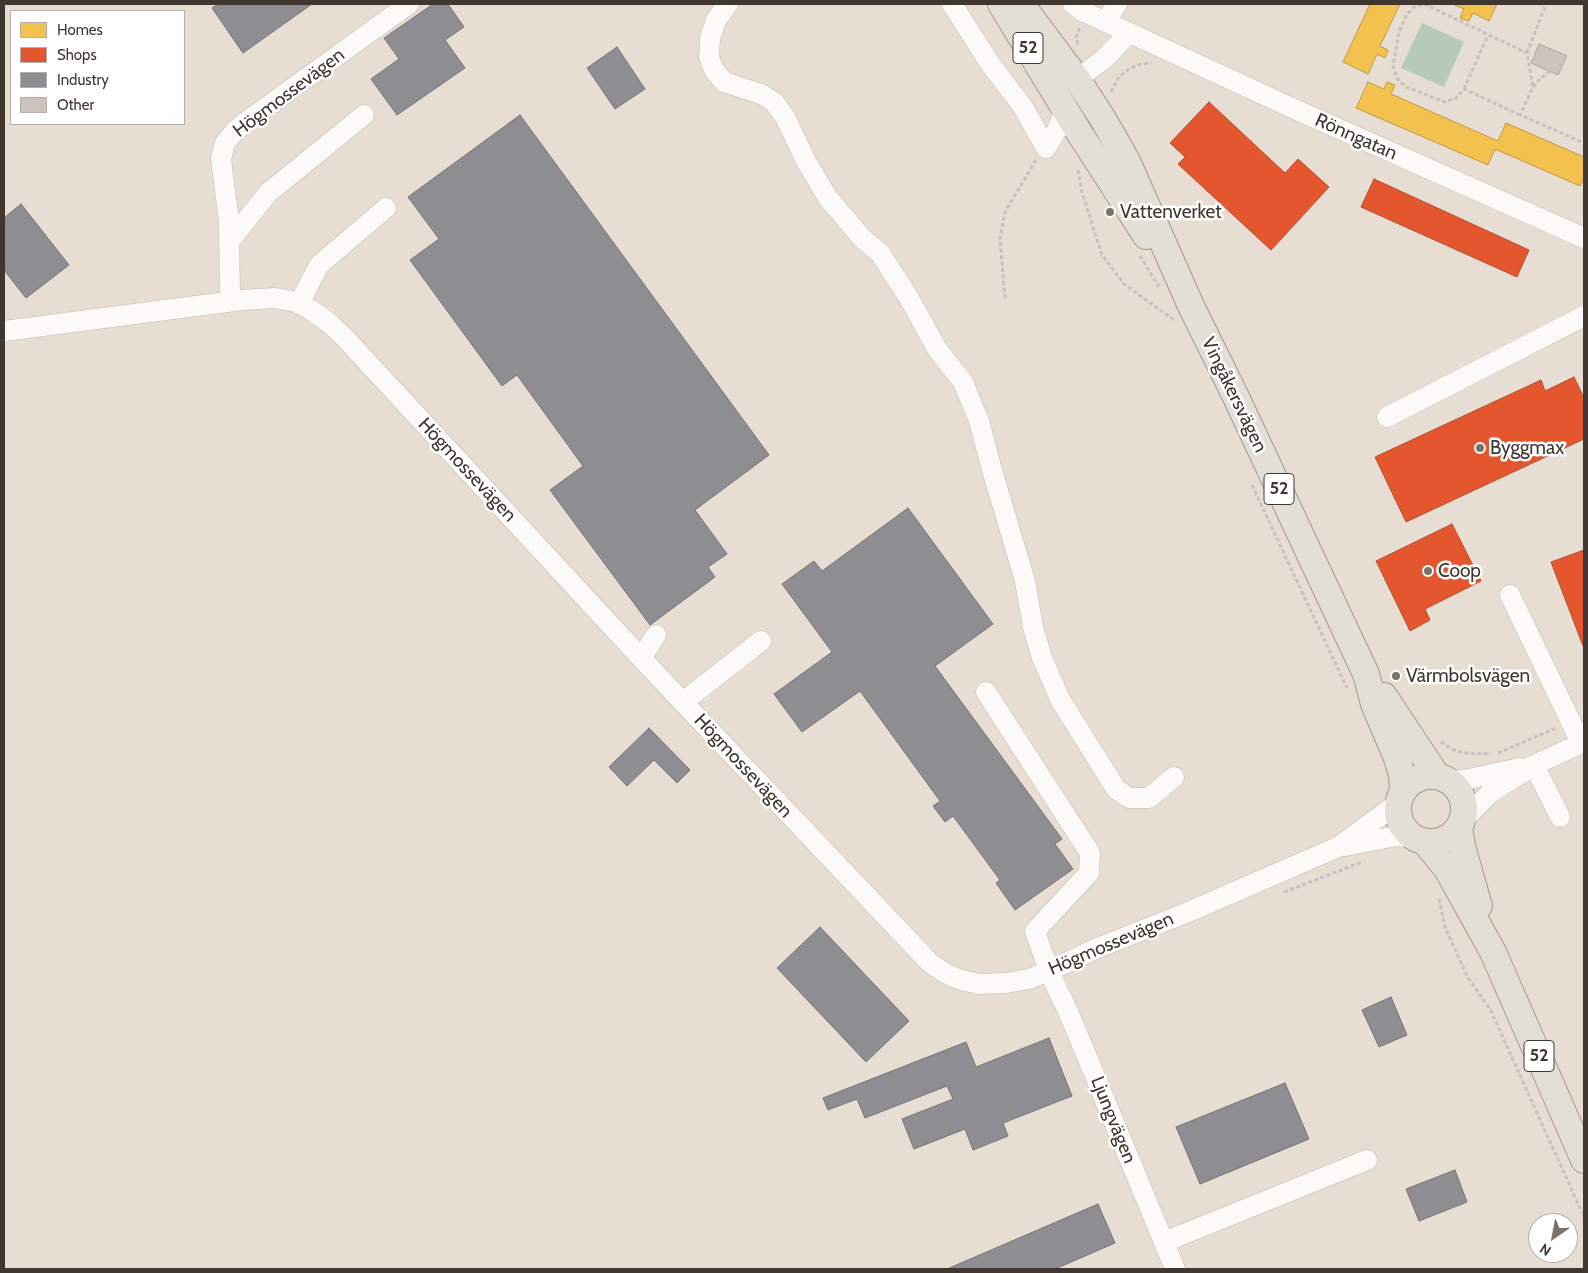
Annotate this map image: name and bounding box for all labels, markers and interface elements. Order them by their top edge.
legend [10,10,185,125]
text: Homes [57,21,103,39]
road number: 52 [1013,32,1043,64]
street label: Högmossevägen [229,44,349,142]
text: Shops [57,46,97,64]
text: Industry [57,71,109,89]
text: Other [57,96,94,114]
street label: Rönngatan [1311,109,1401,165]
place label: Vattenverket [1120,201,1222,223]
marker: Vattenverket [1104,206,1116,218]
street label: Vingåkersvägen [1196,334,1272,456]
street label: Högmossevägen [413,413,521,527]
place label: Byggmax [1490,437,1564,459]
marker: Byggmax [1474,442,1486,454]
road number: 52 [1264,474,1294,504]
place label: Coop [1438,560,1481,582]
marker: Coop [1422,565,1434,577]
place label: Värmbolsvägen [1406,665,1530,687]
marker: Värmbolsvägen [1390,670,1402,682]
street label: Högmossevägen [689,709,797,823]
street label: Högmossevägen [1045,907,1177,981]
road number: 52 [1524,1040,1554,1072]
street label: Ljungvägen [1085,1073,1141,1167]
north arrow [1528,1213,1578,1263]
text: N [1536,1239,1554,1260]

